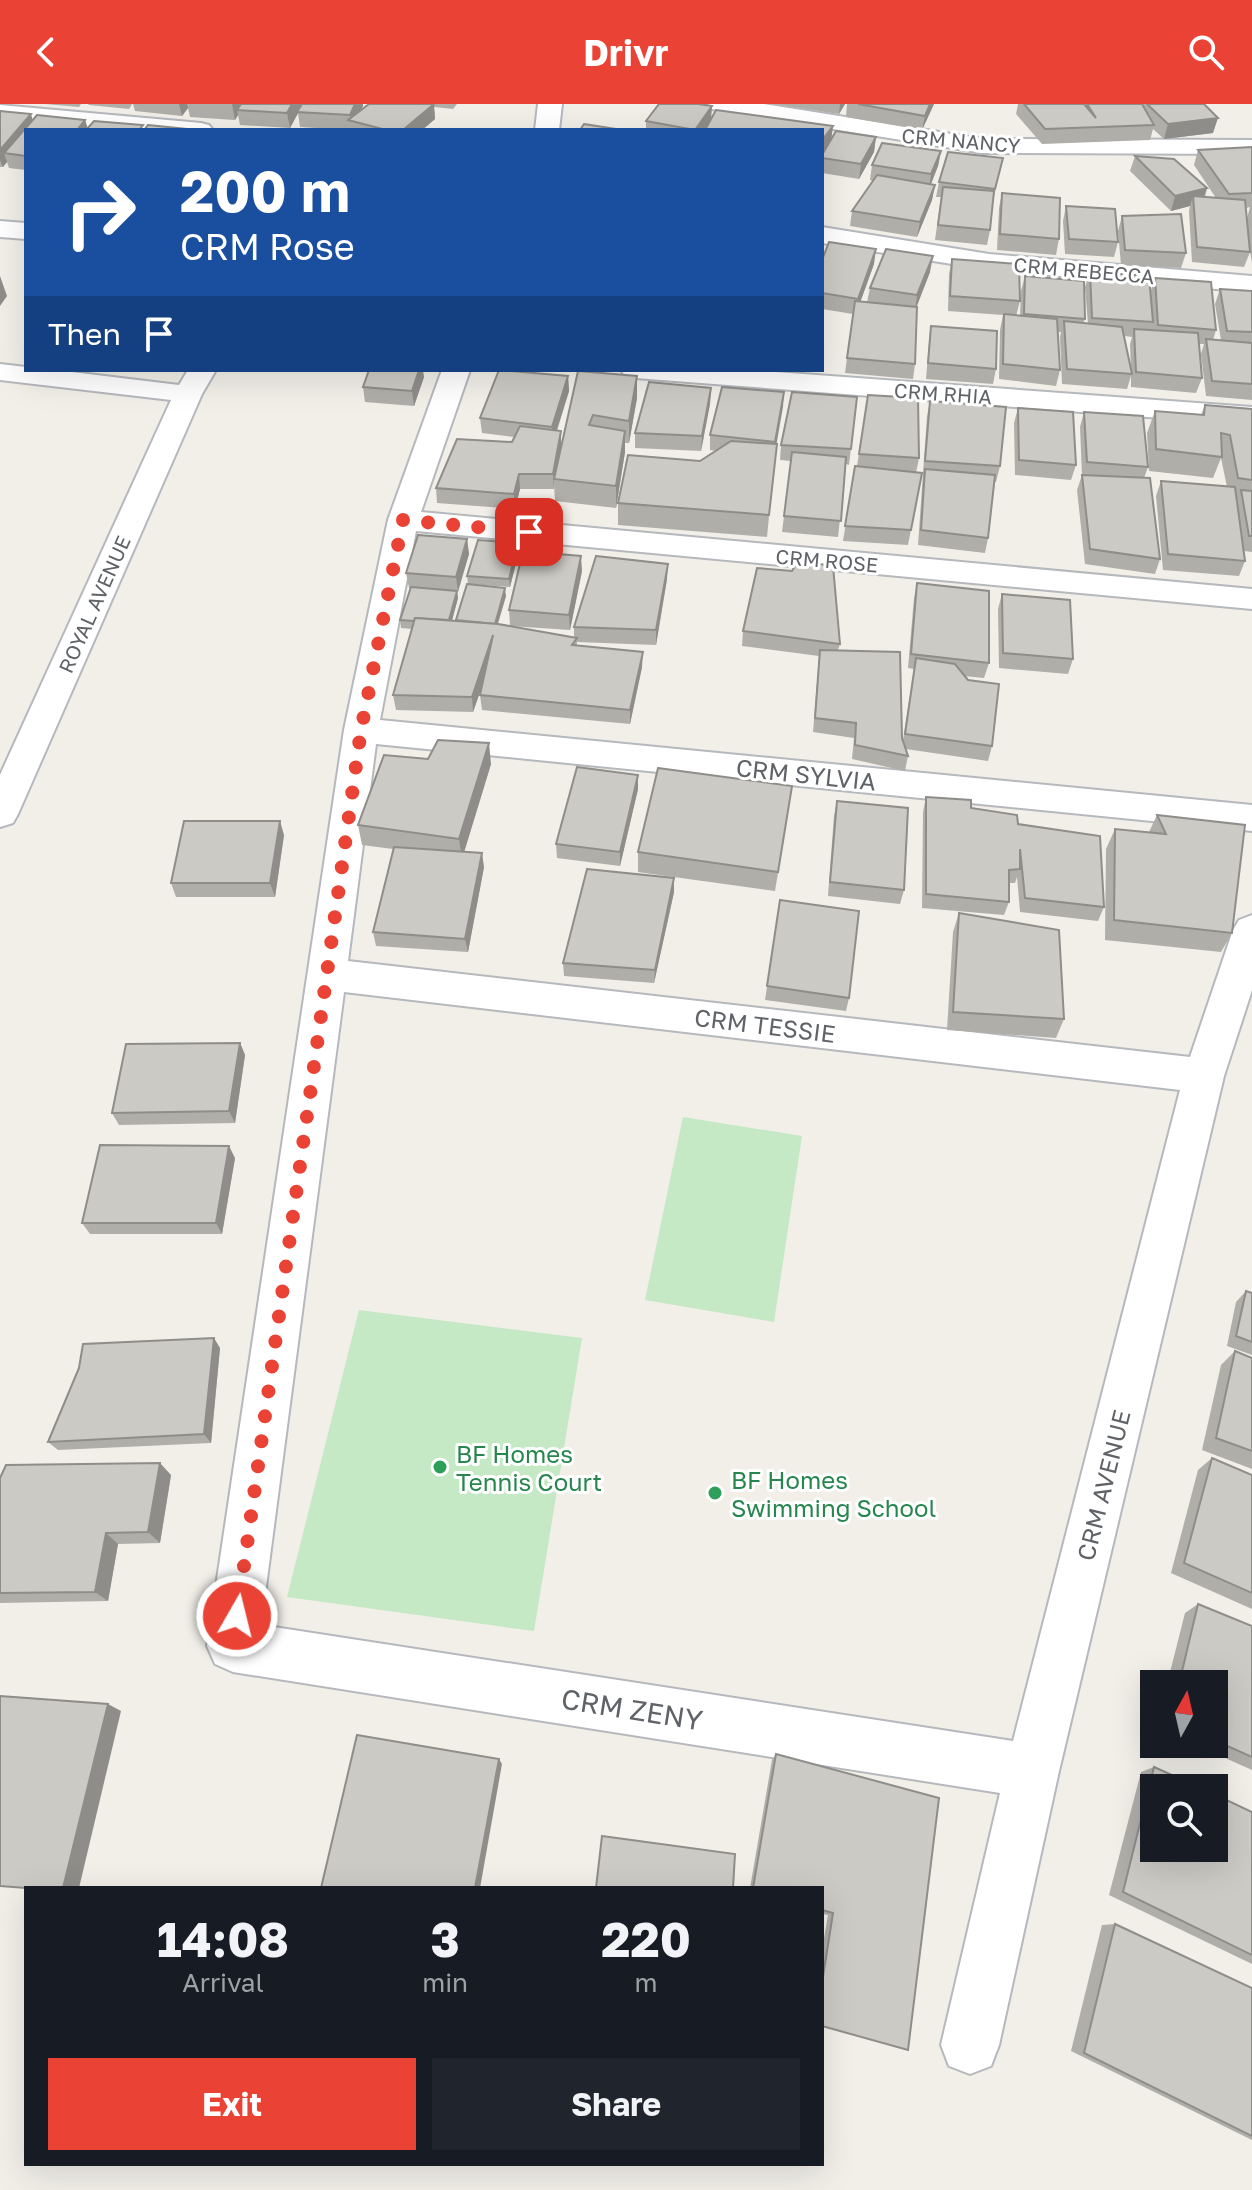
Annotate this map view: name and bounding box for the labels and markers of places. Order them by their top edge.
pin [495,498,563,566]
place label: BF Homes Tennis Court [456,1439,602,1496]
marker: BF Homes Tennis Court [431,1458,449,1476]
place label: BF Homes Swimming School [731,1465,936,1522]
marker: BF Homes Swimming School [706,1484,724,1502]

